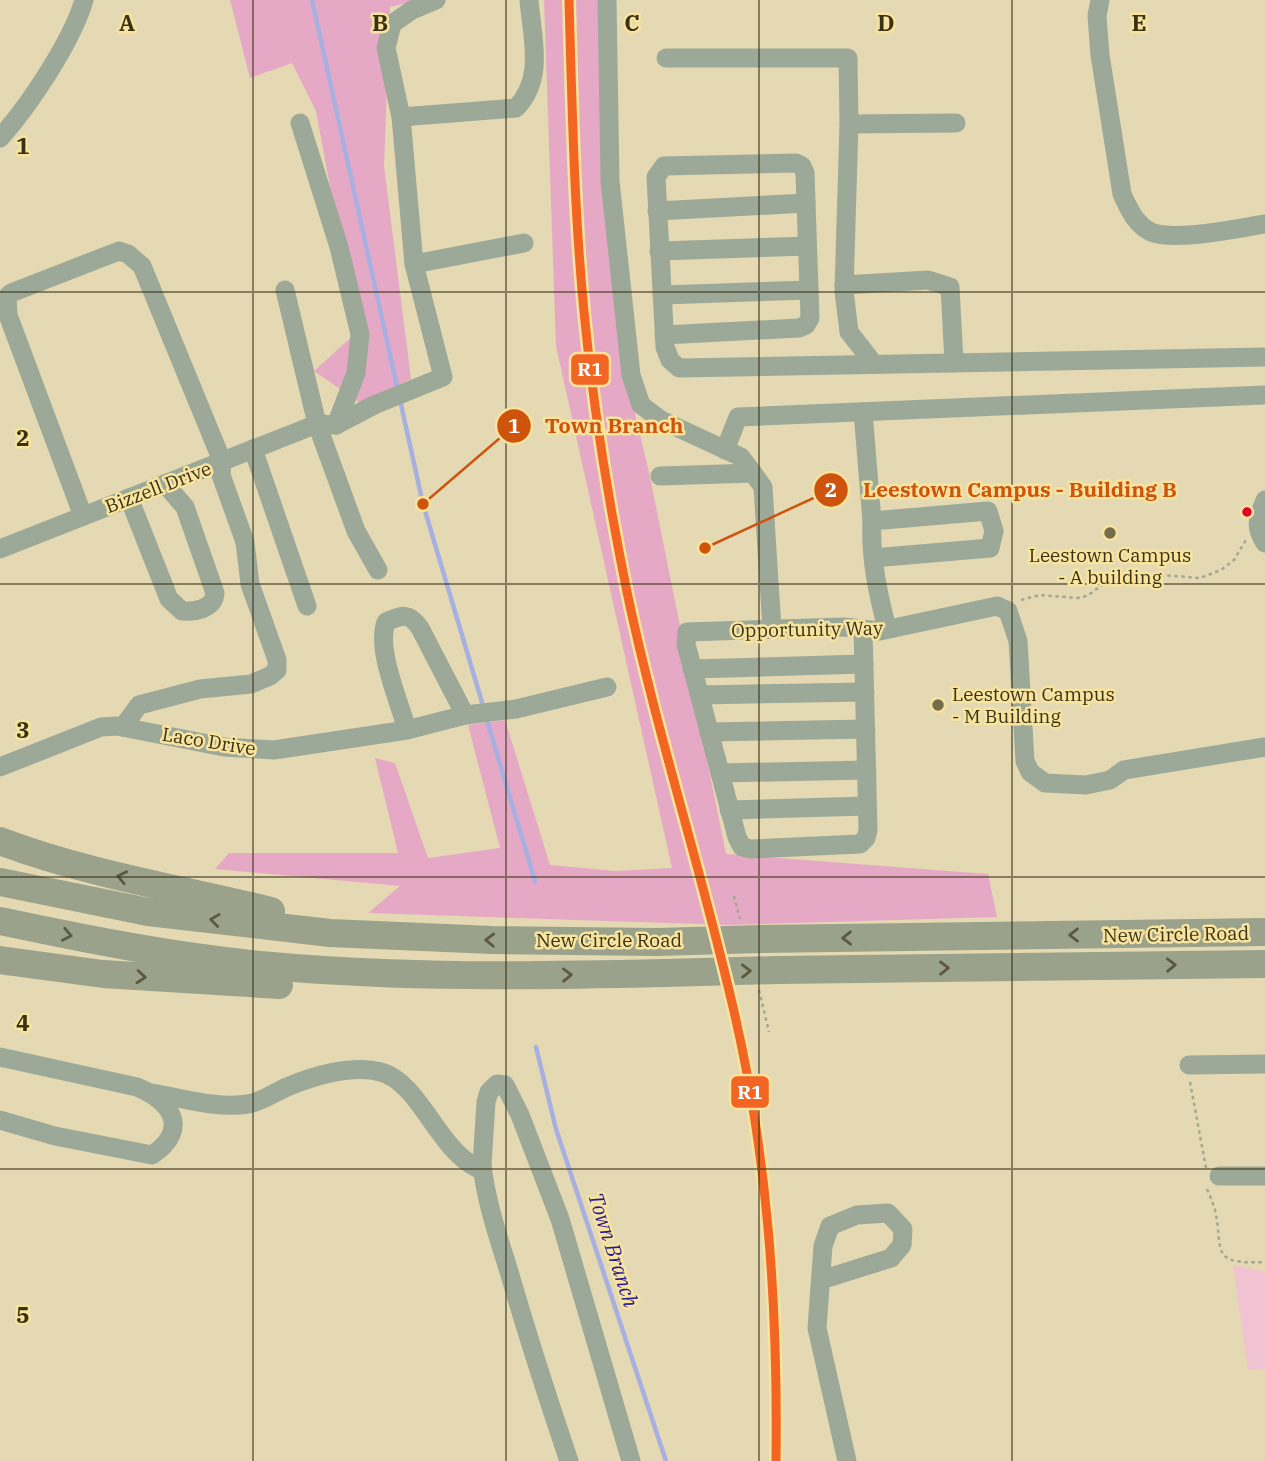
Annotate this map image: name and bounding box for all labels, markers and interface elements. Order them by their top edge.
text: A [119,7,135,37]
text: B [372,7,388,37]
text: C [624,7,640,37]
text: D [877,7,895,37]
text: E [1131,7,1147,37]
text: 1 [16,130,30,160]
line badge: R1 [570,353,610,386]
text: R1 [577,357,603,381]
callout: Town Branch [496,405,698,447]
text: 1 [508,411,520,439]
text: Town Branch [545,411,684,439]
text: 2 [16,422,30,452]
street label: Bizzell Drive [102,456,214,518]
callout: Leestown Campus - Building B [814,469,1190,511]
text: 2 [825,475,837,503]
text: Leestown Campus - Building B [863,475,1177,503]
unlabelled marker [1240,505,1254,519]
marker: Leestown Campus - A building [1102,525,1118,541]
place label: Leestown Campus - A building [1029,543,1191,589]
street label: Opportunity Way [731,616,884,642]
place label: Leestown Campus - M Building [952,682,1115,728]
marker: Leestown Campus - M Building [930,697,946,713]
text: 3 [16,714,30,744]
street label: Laco Drive [161,722,257,760]
one-way arrow [116,870,128,885]
one-way arrow [209,912,221,927]
street label: New Circle Road [1103,921,1249,947]
one-way arrow [61,926,73,941]
one-way arrow [1069,927,1079,943]
street label: New Circle Road [536,928,682,952]
one-way arrow [841,930,852,945]
one-way arrow [485,932,495,948]
one-way arrow [1166,957,1177,973]
one-way arrow [939,960,949,976]
one-way arrow [741,963,752,979]
one-way arrow [562,967,573,983]
one-way arrow [136,969,147,984]
text: 4 [16,1007,30,1037]
line badge: R1 [730,1075,770,1109]
text: R1 [737,1080,763,1104]
water label: Town Branch [582,1189,646,1311]
text: 5 [16,1299,30,1329]

